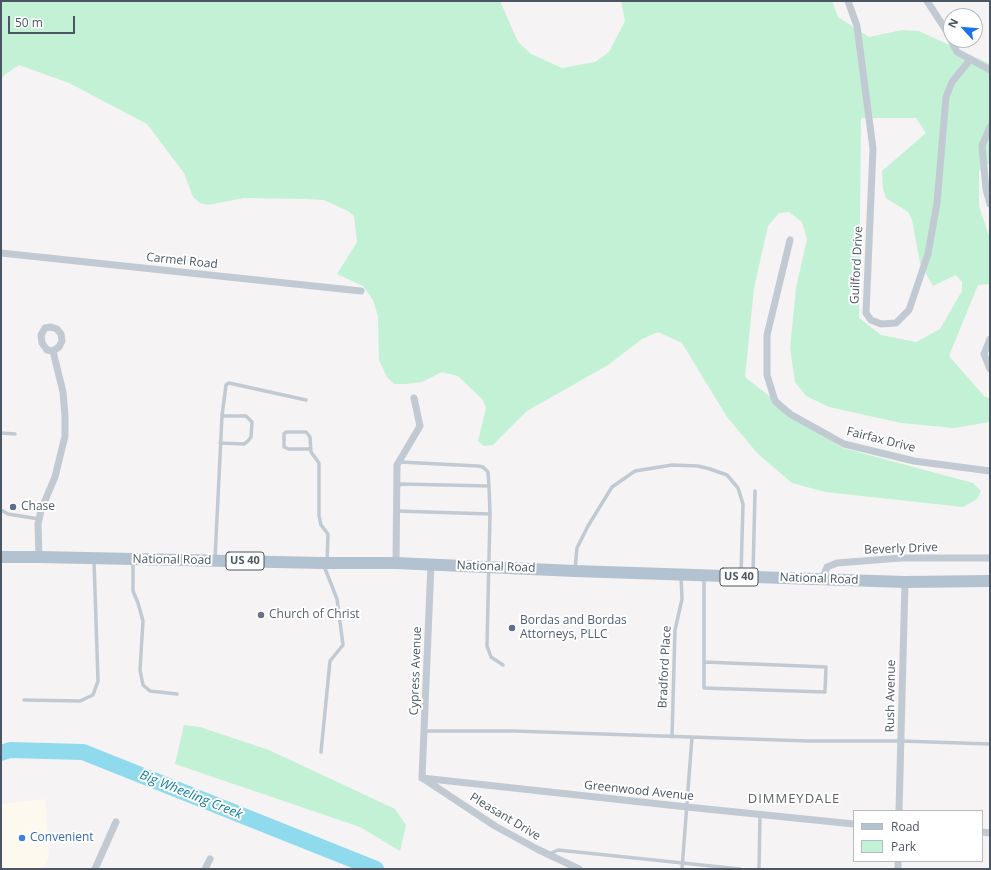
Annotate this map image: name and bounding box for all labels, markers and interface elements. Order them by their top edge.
scale bar [10,8,77,34]
north arrow [943,8,983,48]
text: 50 m [15,14,43,31]
text: N [944,16,961,30]
street label: Guilford Drive [848,226,866,304]
street label: Carmel Road [146,250,218,272]
street label: Fairfax Drive [845,425,917,455]
place label: Chase [21,500,55,514]
marker: Chase [8,502,18,512]
street label: Beverly Drive [864,541,938,557]
street label: National Road [132,552,212,568]
road number: US 40 [226,552,264,570]
street label: National Road [456,558,536,576]
road number: US 40 [720,568,758,586]
street label: National Road [779,570,859,588]
place label: Church of Christ [269,608,360,622]
marker: Church of Christ [256,610,266,620]
place label: Bordas and Bordas Attorneys, PLLC [520,614,627,642]
marker: Bordas and Bordas Attorneys, PLLC [507,623,517,633]
street label: Bradford Place [656,625,674,709]
street label: Cypress Avenue [407,626,425,716]
street label: Rush Avenue [883,660,899,732]
water label: Big Wheeling Creek [138,767,244,823]
street label: Greenwood Avenue [583,778,695,804]
street label: Pleasant Drive [467,790,543,844]
district label: DIMMEYDALE [748,791,840,807]
legend [853,810,983,862]
text: Road [891,818,920,835]
place label: Convenient [30,831,94,845]
marker: Convenient [17,833,27,843]
text: Park [891,838,916,855]

